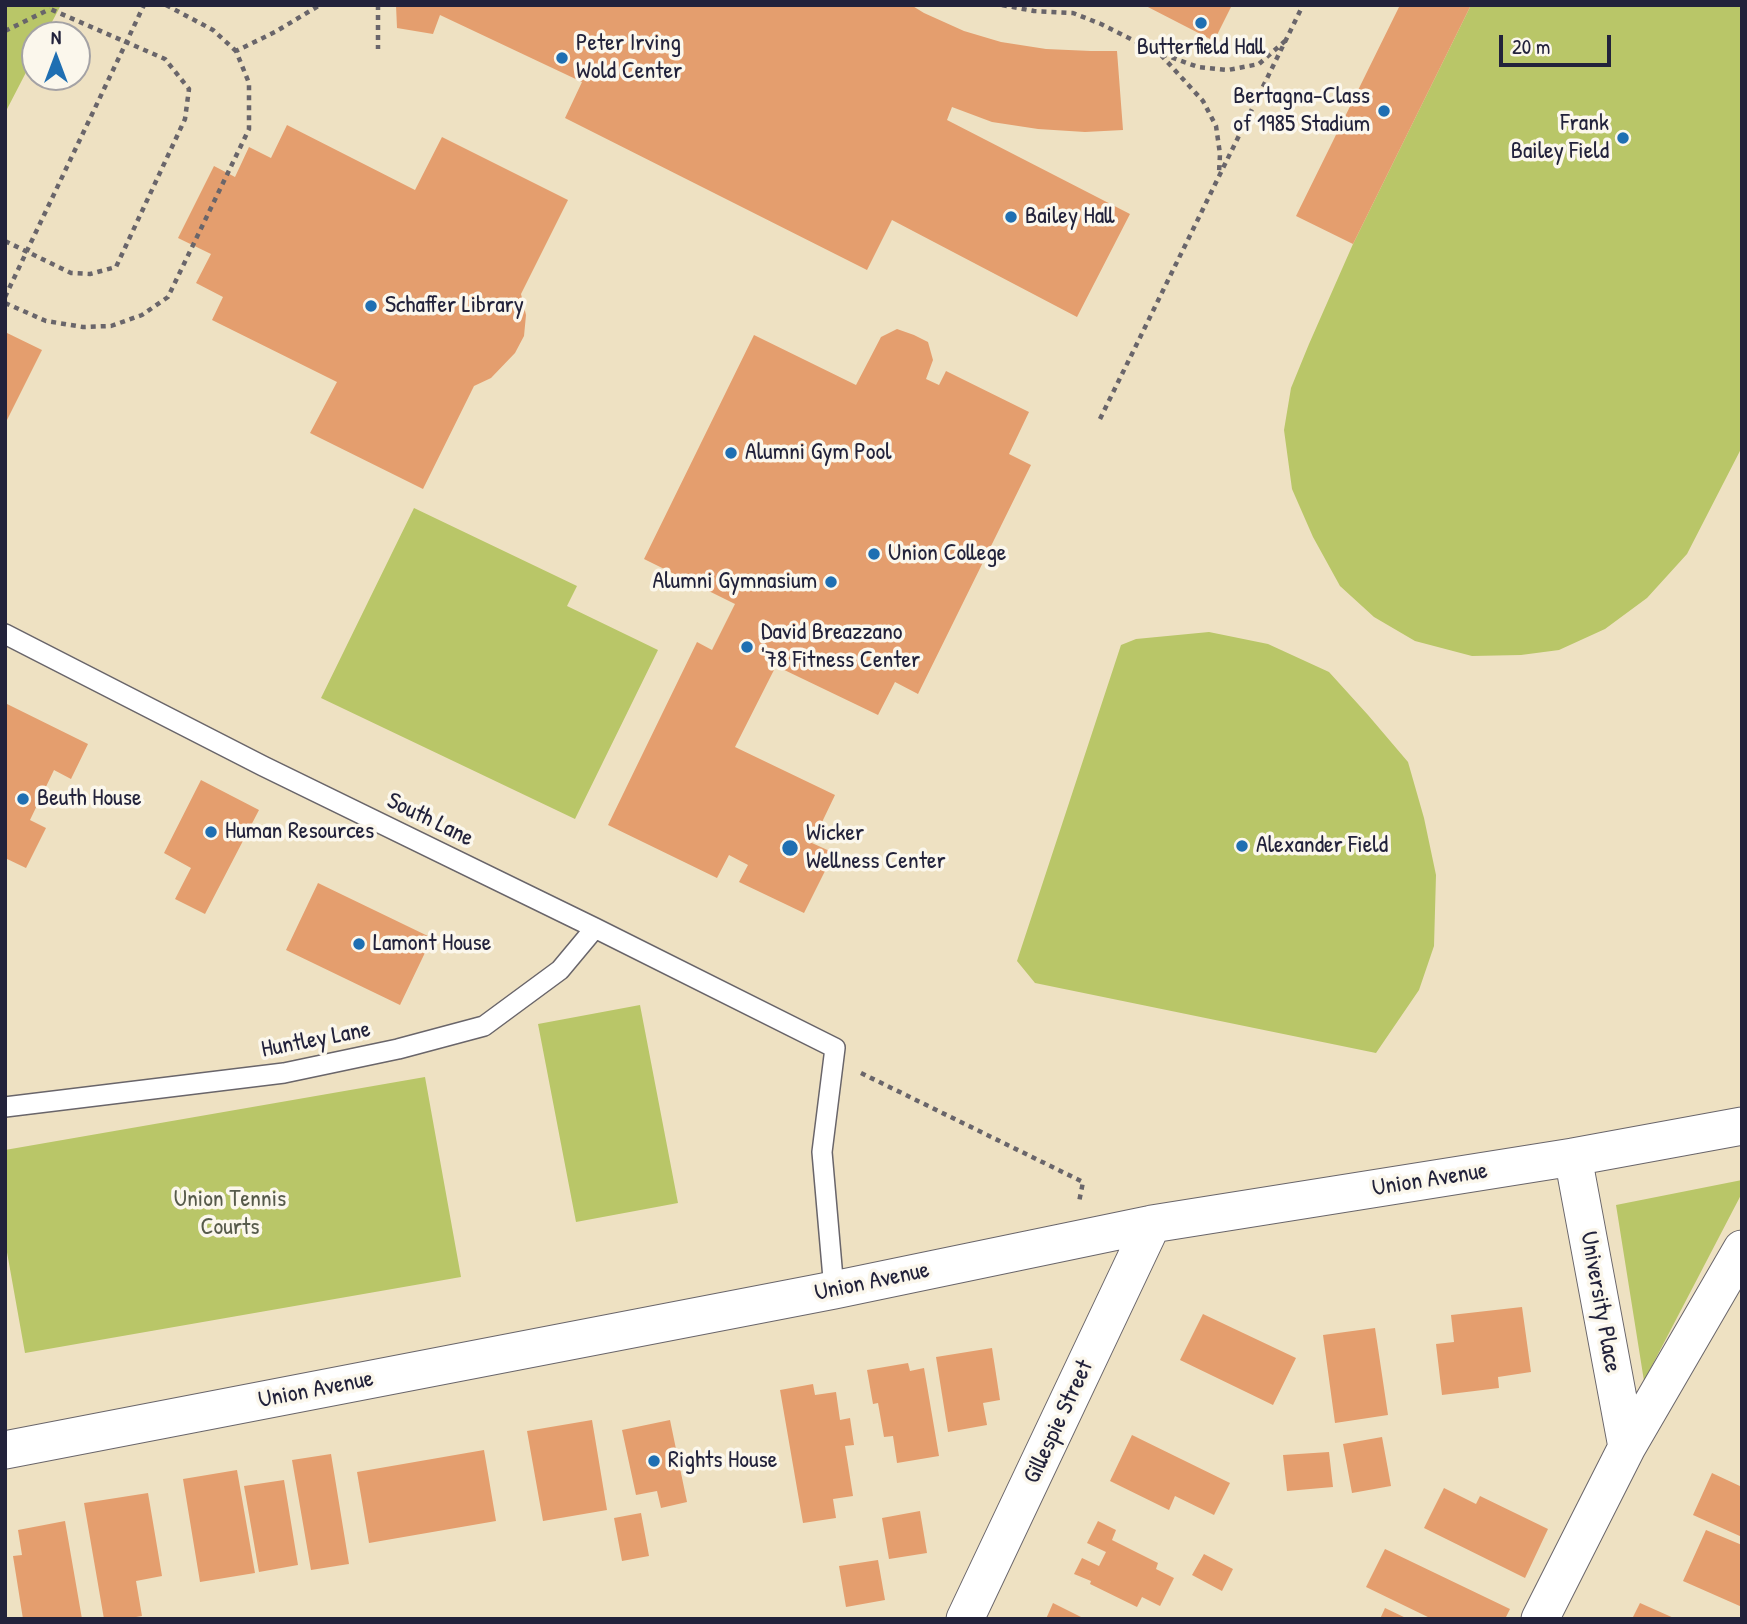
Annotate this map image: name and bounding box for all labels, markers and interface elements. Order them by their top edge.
marker: Butterfield Hall [1193,15,1209,31]
north arrow [21,21,91,91]
scale bar [1502,21,1614,65]
text: N [51,24,61,50]
place label: Peter Irving Wold Center [576,30,682,86]
text: 20 m [1512,32,1550,61]
place label: Butterfield Hall [1137,34,1265,62]
marker: Peter Irving Wold Center [554,50,570,66]
place label: Bertagna-Class of 1985 Stadium [1233,83,1370,139]
marker: Bertagna-Class of 1985 Stadium [1376,103,1392,119]
place label: Frank Bailey Field [1511,110,1609,166]
marker: Frank Bailey Field [1615,130,1631,146]
place label: Bailey Hall [1025,203,1115,231]
marker: Bailey Hall [1003,209,1019,225]
place label: Schaffer Library [385,292,524,320]
marker: Schaffer Library [363,298,379,314]
place label: Alumni Gym Pool [745,439,892,467]
marker: Alumni Gym Pool [723,445,739,461]
place label: Union College [888,540,1006,568]
marker: Union College [866,546,882,562]
place label: Alumni Gymnasium [652,568,817,596]
marker: Alumni Gymnasium [823,574,839,590]
place label: David Breazzano '78 Fitness Center [761,619,920,675]
marker: David Breazzano '78 Fitness Center [739,639,755,655]
place label: Beuth House [37,785,141,813]
street label: South Lane [382,787,478,853]
marker: Beuth House [15,791,31,807]
place label: Human Resources [225,818,374,846]
place label: Wicker Wellness Center [806,820,946,876]
marker: Human Resources [203,824,219,840]
place label: Alexander Field [1256,832,1388,860]
marker: Wicker Wellness Center [780,838,800,858]
marker: Alexander Field [1234,838,1250,854]
place label: Lamont House [373,930,491,958]
marker: Lamont House [351,936,367,952]
street label: Huntley Lane [259,1015,373,1065]
street label: Union Avenue [1370,1157,1490,1203]
park label: Union Tennis Courts [174,1186,286,1242]
street label: University Place [1573,1229,1627,1375]
street label: Union Avenue [812,1256,932,1308]
street label: Gillespie Street [1018,1356,1100,1488]
street label: Union Avenue [256,1365,376,1415]
place label: Rights House [668,1447,777,1475]
marker: Rights House [646,1453,662,1469]

